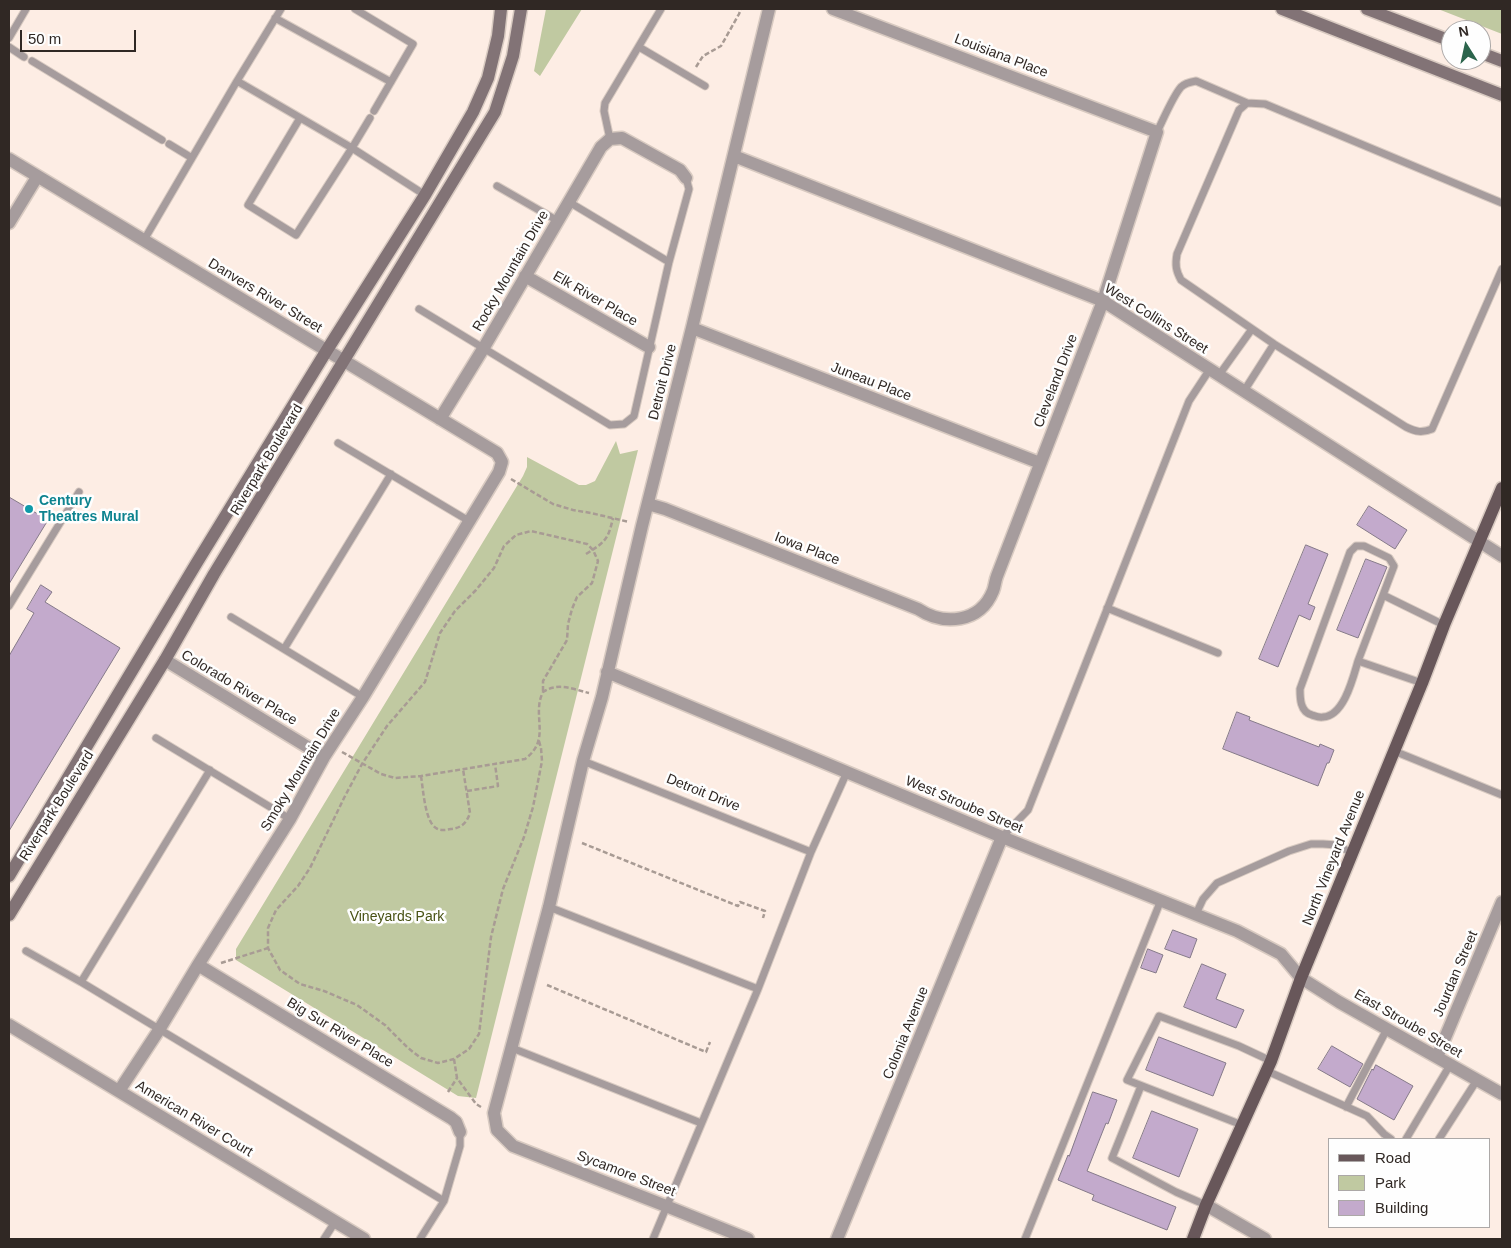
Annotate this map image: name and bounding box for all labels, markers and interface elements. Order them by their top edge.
scale bar [22,20,139,52]
north arrow [1441,20,1491,70]
text: N [1457,22,1470,40]
text: 50 m [28,30,61,47]
street label: Louisiana Place [952,30,1050,82]
street label: Rocky Mountain Drive [469,208,553,334]
street label: Danvers River Street [205,255,325,337]
street label: Elk River Place [550,268,640,330]
street label: West Collins Street [1101,280,1211,358]
street label: Cleveland Drive [1030,332,1082,430]
street label: Detroit Drive [645,342,681,422]
street label: Juneau Place [828,359,914,405]
street label: Riverpark Boulevard [227,401,307,519]
place label: Century Theatres Mural [39,493,139,526]
marker: Century Theatres Mural [23,503,35,515]
street label: Iowa Place [772,529,842,569]
street label: Colorado River Place [178,647,300,729]
street label: Smoky Mountain Drive [258,705,344,835]
street label: Riverpark Boulevard [16,748,98,864]
street label: Detroit Drive [664,771,742,815]
street label: West Stroube Street [903,773,1025,837]
street label: North Vineyard Avenue [1299,788,1369,928]
park label: Vineyards Park [350,909,444,925]
street label: Jourdan Street [1430,928,1482,1020]
street label: Colonia Avenue [880,984,932,1082]
street label: East Stroube Street [1351,986,1465,1062]
street label: Big Sur River Place [284,995,396,1071]
street label: American River Court [132,1077,256,1161]
legend [1328,1138,1491,1228]
street label: Sycamore Street [574,1147,678,1201]
text: Road [1375,1149,1411,1166]
text: Park [1375,1174,1406,1191]
text: Building [1375,1199,1428,1216]

